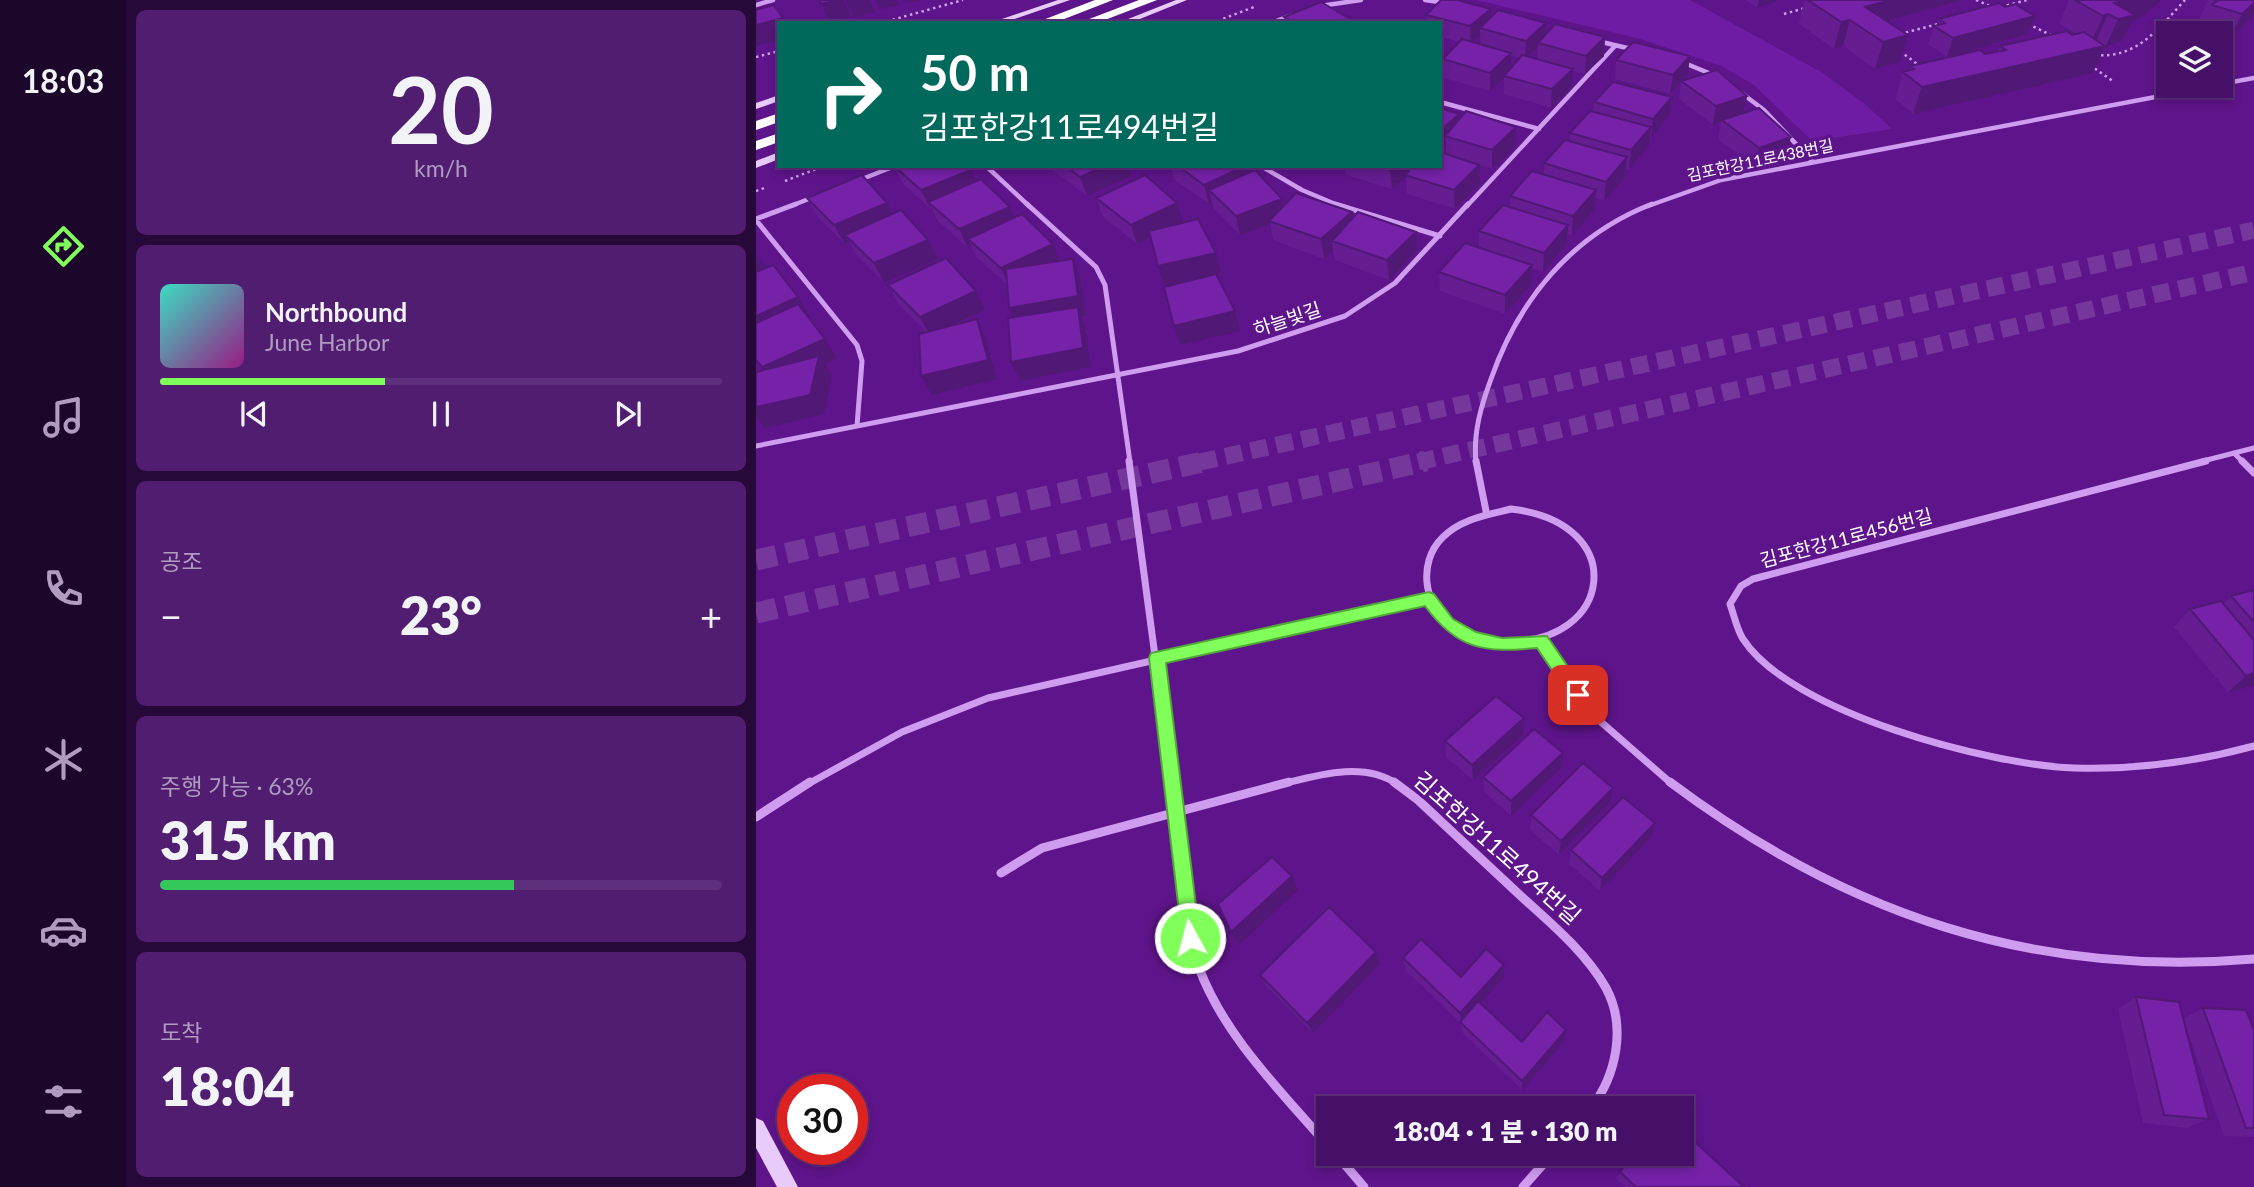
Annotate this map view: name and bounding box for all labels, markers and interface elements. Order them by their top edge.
map controls [2156,21,2233,98]
button: layers [2156,21,2233,98]
text: 50 m [920,43,1030,101]
icon: right [805,49,896,140]
text: 20 [388,54,494,163]
text: 18:03 [22,61,104,100]
text: 김포한강11로494번길 [920,107,1219,146]
street label: 김포한강11로438번길 [1685,135,1835,184]
text: km/h [414,154,468,182]
icon: directions [39,222,88,271]
text: Northbound [265,296,407,328]
street label: 하늘빛길 [1250,297,1324,340]
text: June Harbor [265,328,389,356]
icon: music [39,393,88,442]
icon: previous [235,395,273,433]
icon: pause [422,395,460,433]
icon: next [609,395,647,433]
street label: 김포한강11로456번길 [1757,503,1935,572]
text: 공조 [160,547,202,575]
icon: phone [39,564,88,613]
text: 23° [400,584,482,646]
text: − [160,593,182,639]
text: + [700,593,722,639]
pin [1548,665,1608,725]
icon: arrive [1559,676,1597,714]
icon: climate [39,735,88,784]
street label: 김포한강11로494번길 [1408,765,1587,930]
text: 주행 가능 · 63% [160,772,313,800]
text: 315 km [160,809,336,871]
position arrow [1153,901,1227,975]
icon: car [39,906,88,955]
text: 도착 [160,1018,202,1046]
text: 18:04 [160,1055,294,1117]
speed limit sign: 30 [777,1074,868,1165]
icon: filters [39,1077,88,1126]
text: 18:04 · 1 분 · 130 m [1393,1115,1617,1147]

